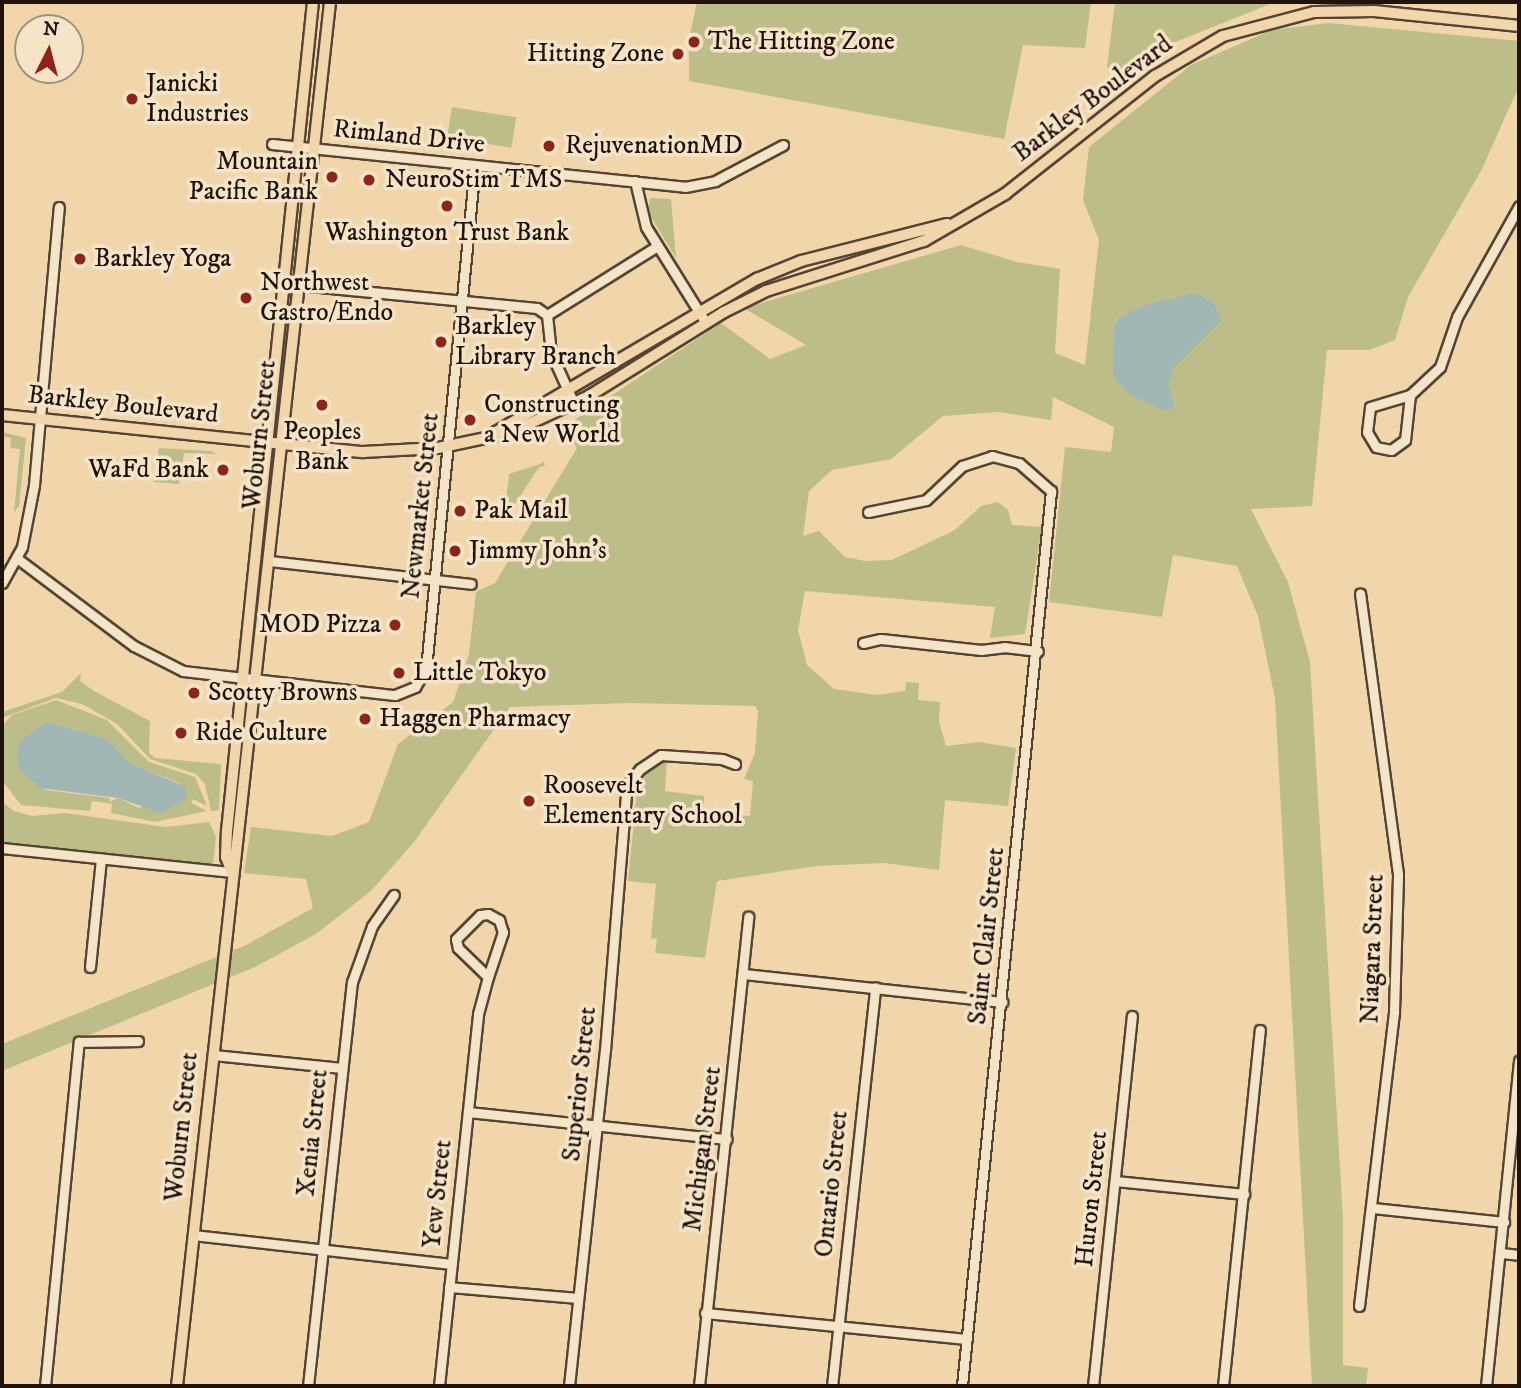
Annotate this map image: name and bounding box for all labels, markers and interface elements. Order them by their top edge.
north arrow [14,14,84,84]
text: N [42,17,60,42]
place label: The Hitting Zone [708,26,895,58]
street label: Barkley Boulevard [1007,29,1179,169]
marker: The Hitting Zone [686,34,702,50]
place label: Hitting Zone [527,38,664,70]
marker: Hitting Zone [670,46,686,62]
place label: Janicki Industries [146,68,249,130]
marker: Janicki Industries [124,91,140,107]
street label: Rimland Drive [332,114,486,160]
place label: RejuvenationMD [565,130,743,162]
marker: RejuvenationMD [539,136,559,156]
place label: Mountain Pacific Bank [189,146,318,208]
place label: NeuroStim TMS [385,164,562,196]
marker: Mountain Pacific Bank [324,169,340,185]
marker: NeuroStim TMS [359,170,379,190]
marker: Washington Trust Bank [439,198,455,214]
place label: Washington Trust Bank [325,217,569,249]
place label: Barkley Yoga [94,243,231,275]
marker: Barkley Yoga [72,251,88,267]
place label: Northwest Gastro/Endo [260,267,393,328]
marker: Northwest Gastro/Endo [238,290,254,306]
place label: Barkley Library Branch [455,311,616,372]
marker: Barkley Library Branch [433,334,449,350]
street label: Woburn Street [237,359,283,511]
street label: Barkley Boulevard [26,379,220,431]
place label: Constructing a New World [484,389,620,450]
marker: Peoples Bank [314,397,330,413]
street label: Newmarket Street [396,411,446,601]
marker: Constructing a New World [462,412,478,428]
place label: Peoples Bank [283,416,361,478]
place label: WaFd Bank [88,454,209,486]
marker: WaFd Bank [215,462,231,478]
place label: Pak Mail [474,495,568,527]
marker: Pak Mail [452,503,468,519]
place label: Jimmy John's [469,535,607,567]
marker: Jimmy John's [447,543,463,559]
place label: MOD Pizza [259,609,381,641]
marker: MOD Pizza [387,617,403,633]
place label: Little Tokyo [413,657,546,689]
marker: Little Tokyo [391,665,407,681]
place label: Scotty Browns [208,677,358,709]
marker: Scotty Browns [186,685,202,701]
place label: Haggen Pharmacy [379,703,571,735]
marker: Haggen Pharmacy [357,711,373,727]
place label: Ride Culture [195,717,327,749]
marker: Ride Culture [173,725,189,741]
place label: Roosevelt Elementary School [543,770,742,832]
marker: Roosevelt Elementary School [521,793,537,809]
street label: Saint Clair Street [962,846,1012,1026]
street label: Niagara Street [1355,874,1391,1024]
street label: Superior Street [556,1005,604,1163]
street label: Woburn Street [159,1051,205,1203]
street label: Michigan Street [677,1065,729,1233]
street label: Xenia Street [291,1068,335,1198]
street label: Ontario Street [809,1109,855,1259]
street label: Huron Street [1069,1129,1115,1269]
street label: Yew Street [417,1138,459,1250]

